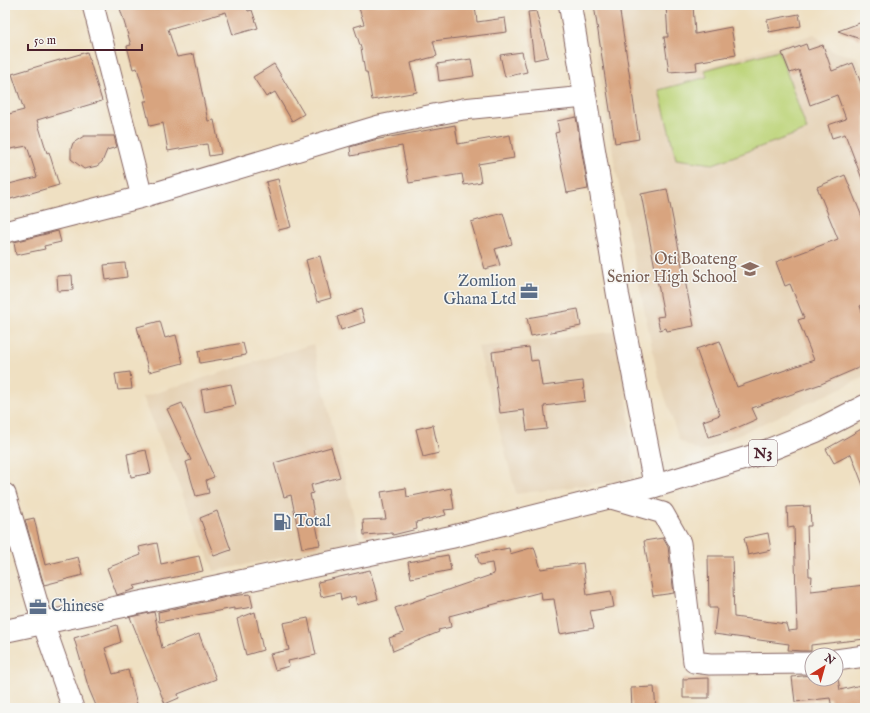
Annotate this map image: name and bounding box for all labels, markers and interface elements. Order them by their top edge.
scale bar [28,26,142,52]
text: 50 m [34,33,56,48]
place label: Oti Boateng Senior High School [607,250,738,288]
school or university icon: Oti Boateng Senior High School [740,259,760,279]
place label: Zomlion Ghana Ltd [444,272,516,310]
office icon: Zomlion Ghana Ltd [519,281,539,301]
road number: N3 [749,440,777,466]
fuel station icon: Total [272,512,292,532]
place label: Total [295,512,331,532]
office icon: Chinese [28,597,48,617]
place label: Chinese [51,597,104,617]
north arrow [804,647,844,687]
text: N [821,651,838,669]

